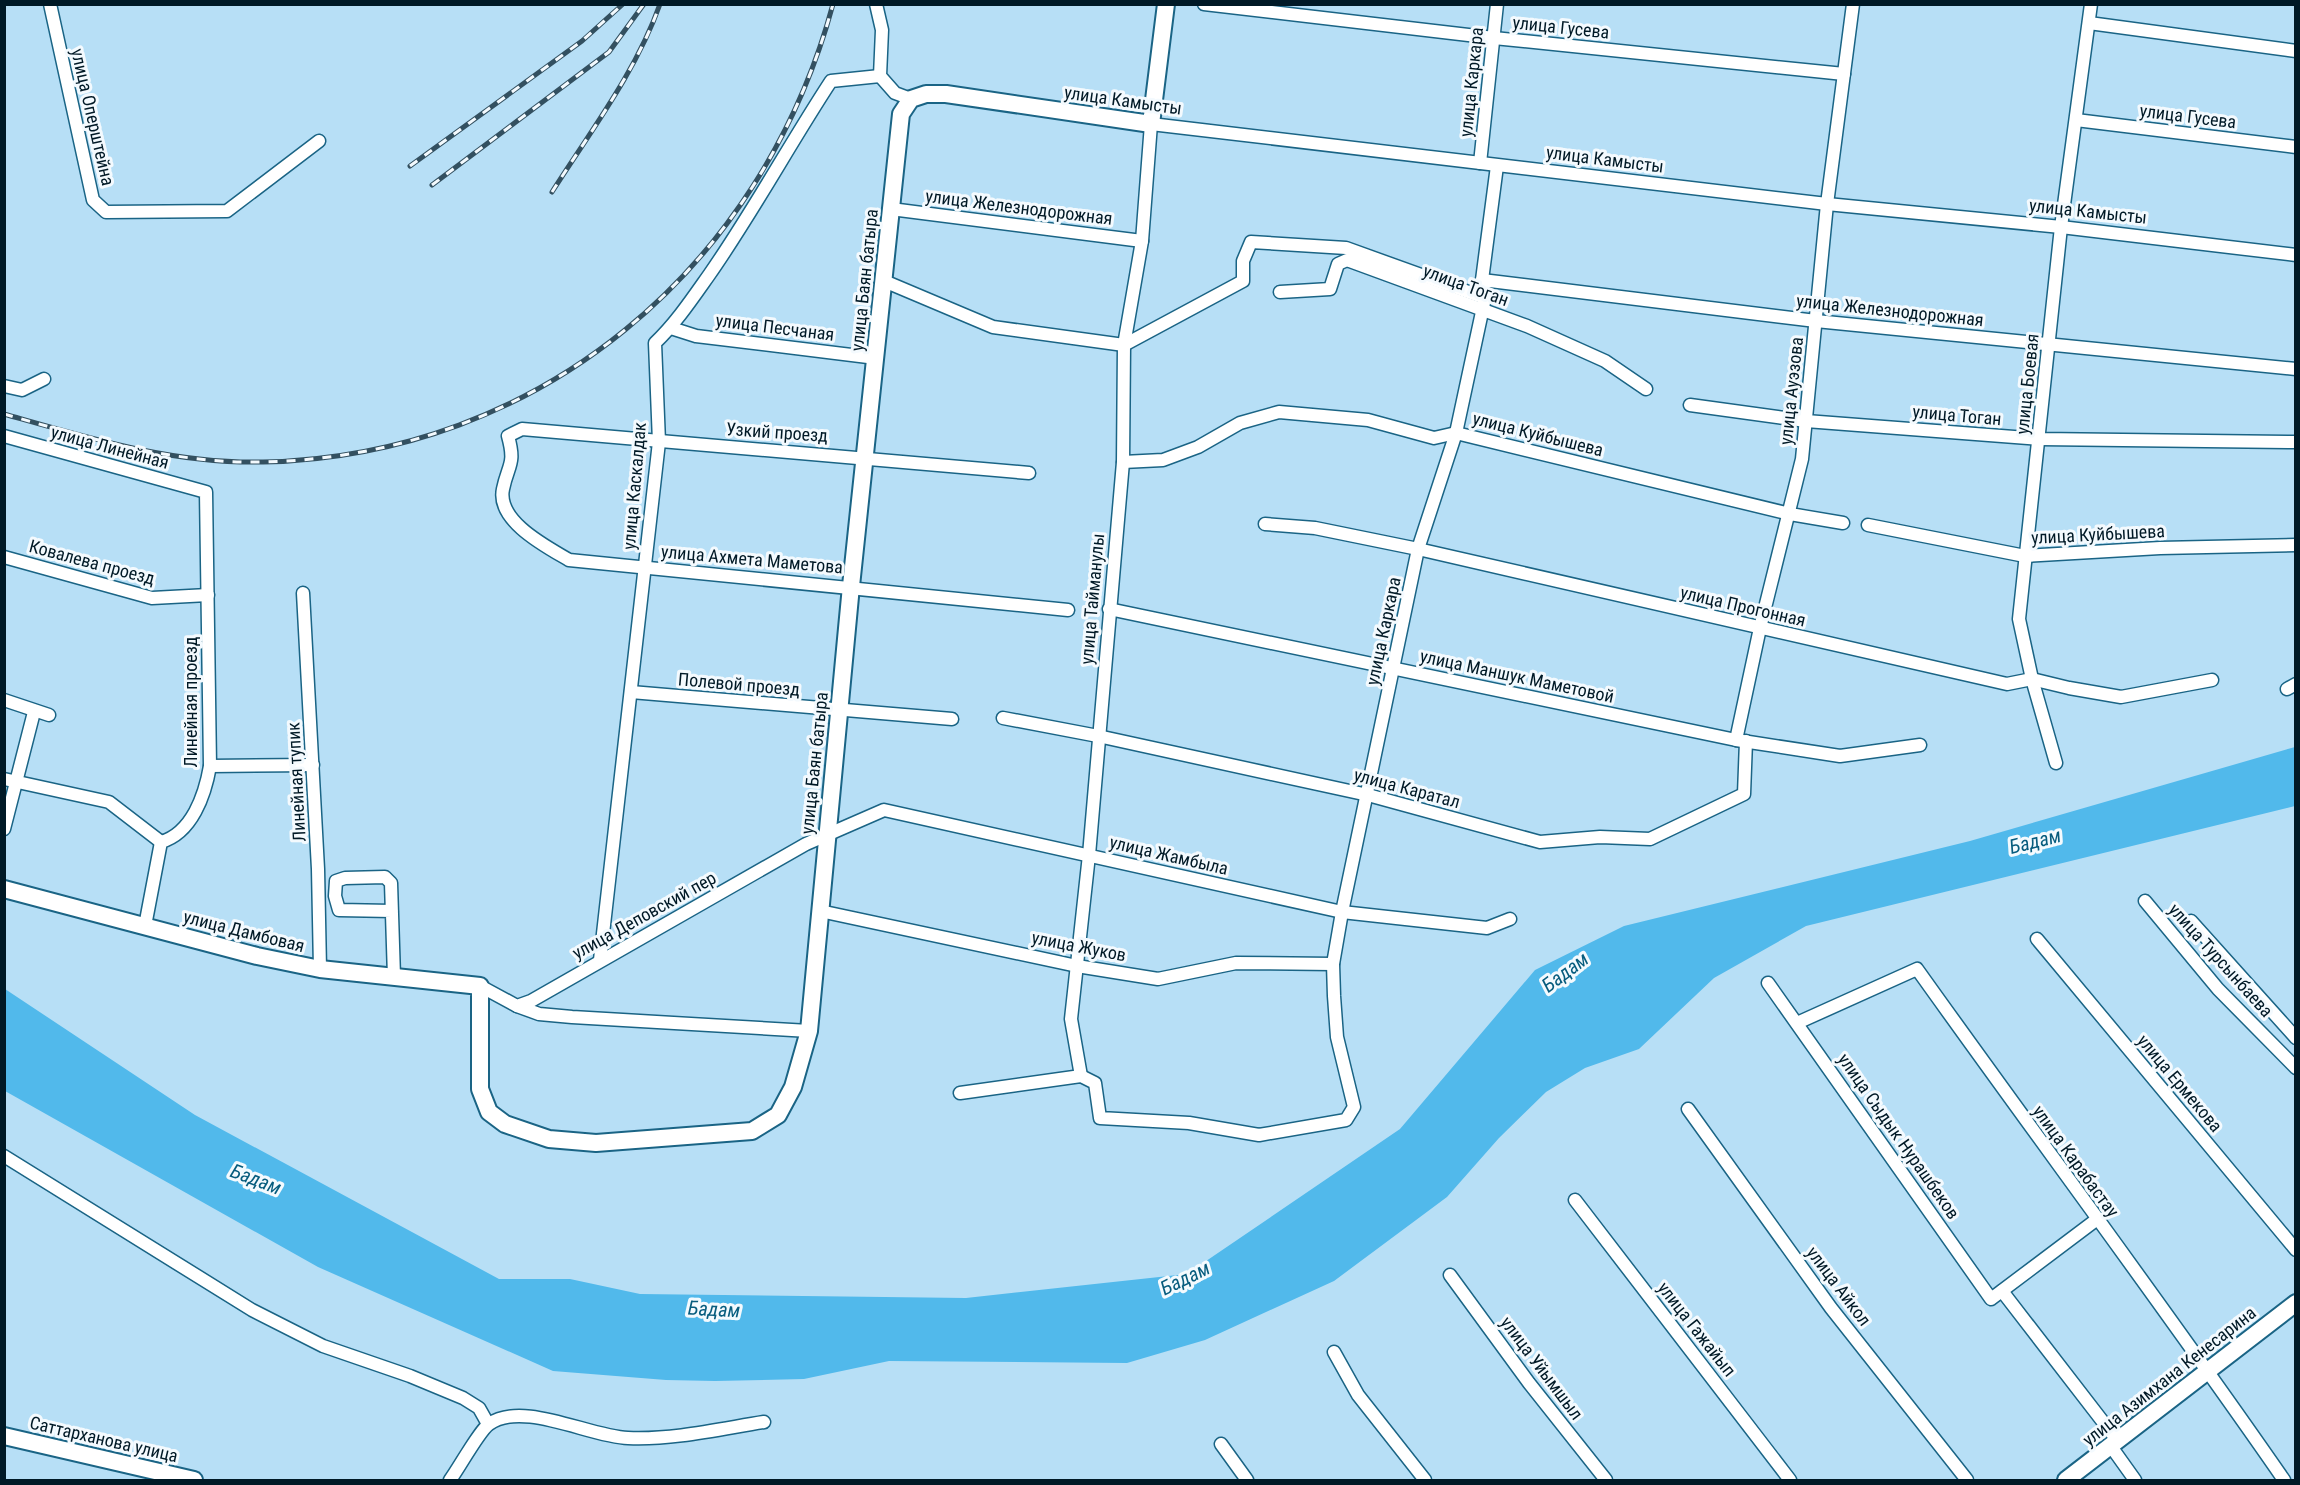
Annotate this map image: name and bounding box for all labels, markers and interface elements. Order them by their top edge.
street label: улица Гусева [1512,11,1610,43]
street label: улица Каркара [1455,26,1487,138]
street label: улица Оперштейна [67,46,119,188]
street label: улица Камысты [1063,81,1183,119]
street label: улица Гусева [2139,100,2237,132]
street label: улица Камысты [1545,141,1665,177]
street label: улица Железнодорожная [924,185,1114,229]
street label: улица Камысты [2028,194,2148,228]
street label: улица Баян батыра [846,208,882,352]
street label: улица Тоган [1420,260,1512,310]
street label: улица Железнодорожная [1795,290,1985,330]
street label: улица Песчаная [714,309,836,345]
street label: улица Боевая [2011,332,2043,436]
street label: улица Ауэзова [1775,336,1807,446]
street label: улица Тоган [1912,401,2002,429]
street label: улица Куйбышева [1471,408,1605,460]
street label: Узкий проезд [725,418,829,446]
street label: улица Линейная [49,421,171,473]
street label: улица Каскалдак [618,421,650,551]
street label: улица Куйбышева [2031,520,2165,548]
street label: улица Тайманулы [1076,533,1108,665]
street label: Ковалева проезд [27,535,157,589]
street label: улица Ахмета Маметова [660,541,844,577]
street label: улица Каркара [1361,575,1405,687]
street label: улица Прогонная [1678,581,1808,631]
street label: Линейная проезд [180,636,201,767]
street label: улица Маншук Маметовой [1418,645,1616,707]
street label: Полевой проезд [677,668,801,700]
street label: улица Баян батыра [796,691,832,835]
street label: Линейная тупик [282,721,310,842]
street label: улица Каратал [1352,764,1462,812]
water label: Бадам [2007,823,2063,859]
street label: улица Жамбыла [1108,831,1230,879]
street label: улица Деповский пер [568,867,720,963]
street label: улица Турсынбаева [2164,899,2278,1021]
street label: улица Дамбовая [181,906,307,956]
street label: улица Жуков [1030,927,1128,965]
water label: Бадам [1537,947,1593,997]
street label: улица Ермекова [2133,1030,2227,1136]
street label: улица Сыдык Нурашбеков [1834,1049,1964,1223]
street label: улица Карабастау [2028,1101,2124,1221]
water label: Бадам [227,1158,285,1200]
street label: улица Айкол [1802,1242,1876,1330]
water label: Бадам [1156,1256,1214,1300]
street label: улица Гажайып [1654,1277,1740,1381]
water label: Бадам [687,1296,741,1322]
street label: улица Азимхана Кенесарина [2078,1302,2260,1450]
street label: улица Уйымшыл [1496,1312,1588,1424]
street label: Саттарханова улица [28,1412,180,1466]

